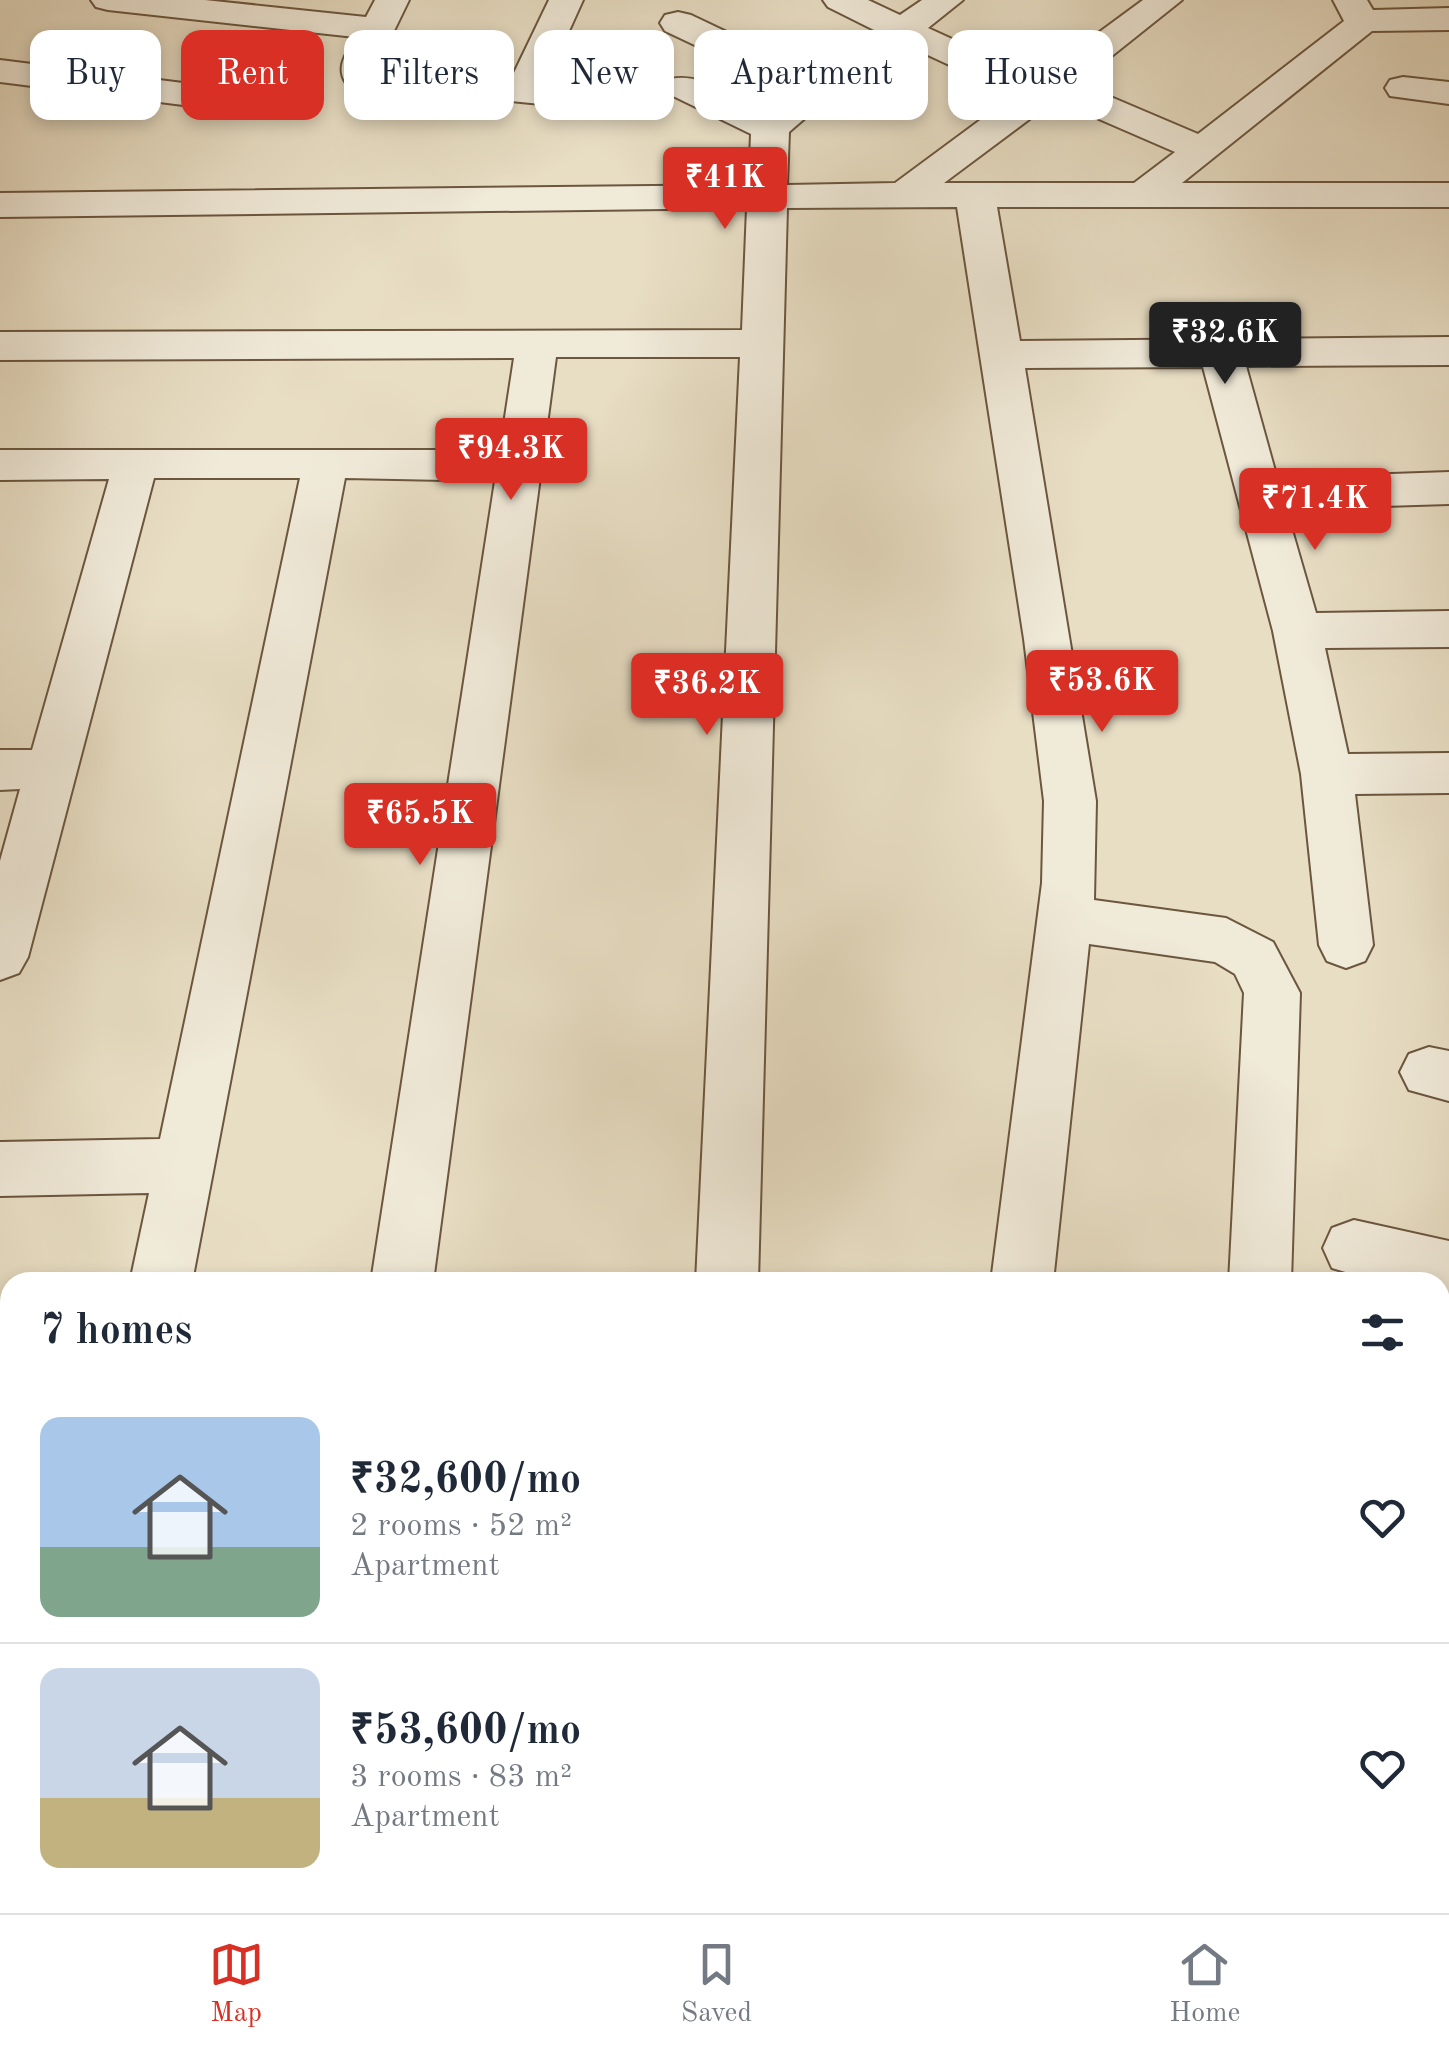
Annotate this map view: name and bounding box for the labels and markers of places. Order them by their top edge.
pin: ₹41K [666,147,784,232]
pin: ₹32.6K [1144,302,1306,387]
pin: ₹94.3K [430,418,592,503]
pin: ₹71.4K [1234,468,1396,553]
pin: ₹53.6K [1021,650,1183,735]
pin: ₹36.2K [626,653,788,738]
pin: ₹65.5K [339,783,501,868]

